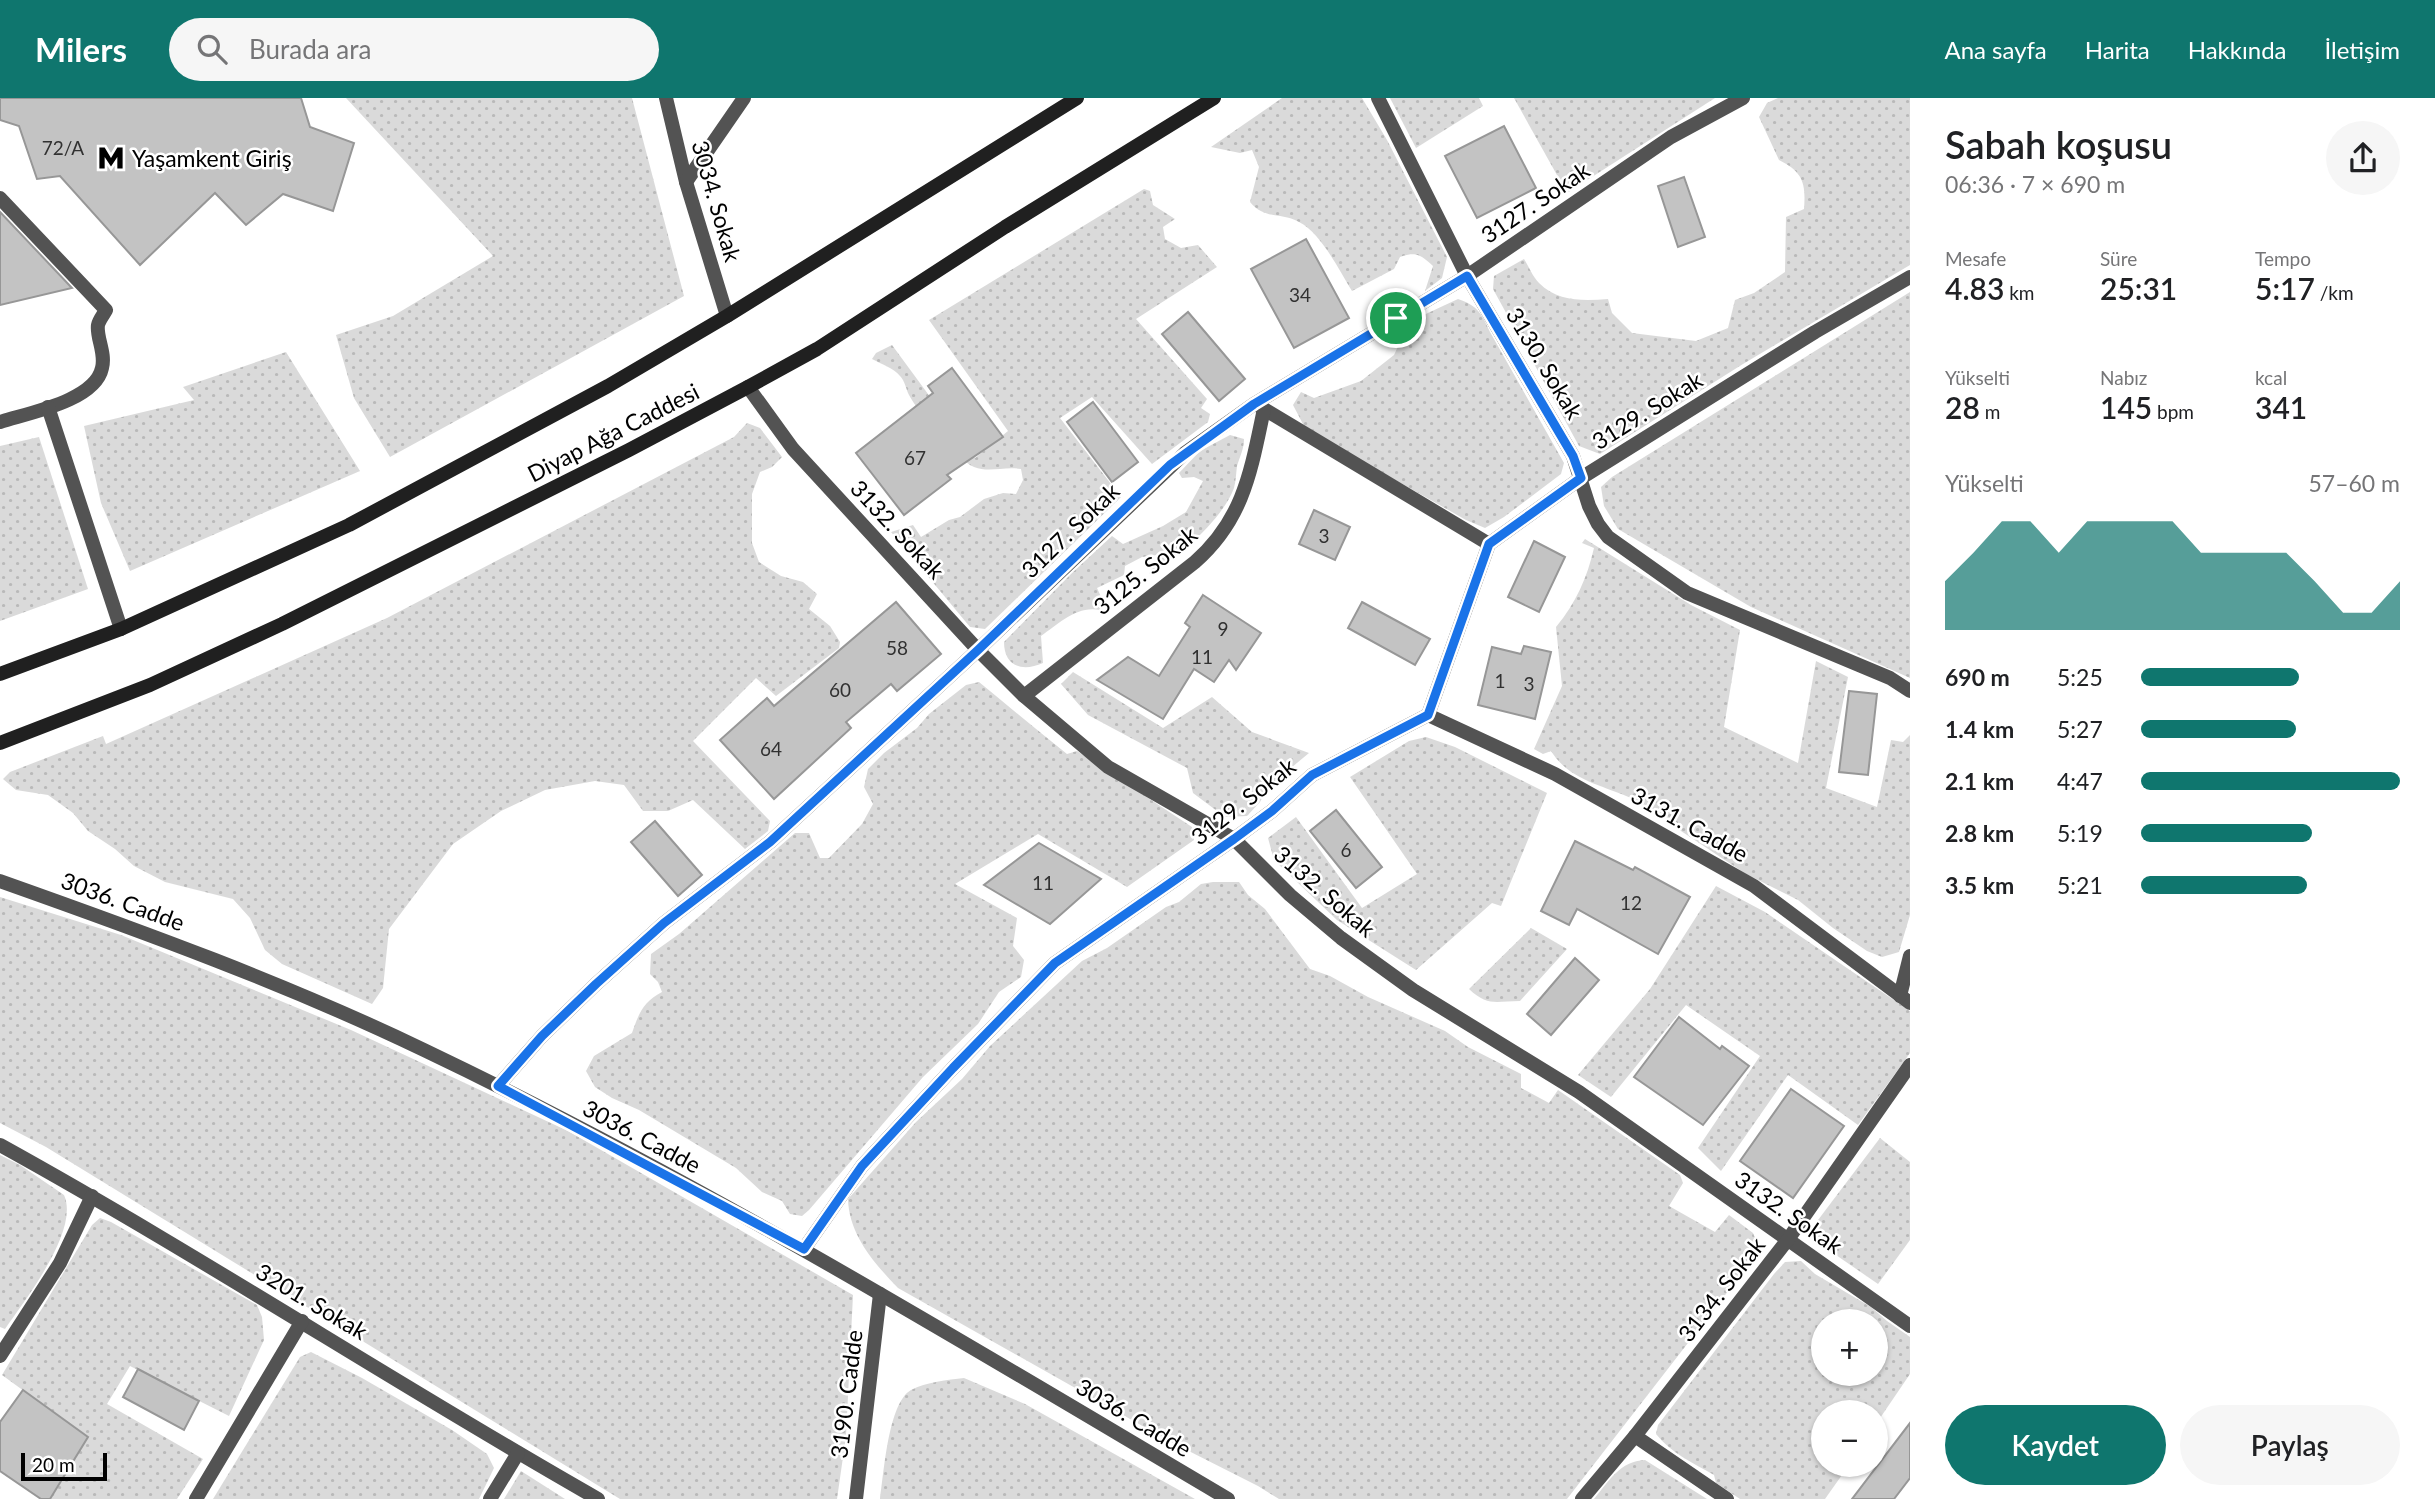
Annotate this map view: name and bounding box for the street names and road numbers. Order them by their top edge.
street label: 3034. Sokak [686,137,748,265]
street label: 3127. Sokak [1475,155,1595,249]
street label: 3130. Sokak [1501,302,1589,424]
street label: 3129. Sokak [1587,365,1708,455]
street label: Diyap Ağa Caddesi [522,377,704,487]
street label: 3132. Sokak [845,474,951,584]
street label: 3127. Sokak [1015,476,1125,583]
street label: 3125. Sokak [1088,520,1203,620]
street label: 3129. Sokak [1185,751,1301,850]
street label: 3131. Cadde [1627,780,1753,868]
street label: 3132. Sokak [1269,839,1382,943]
street label: 3036. Cadde [57,866,189,936]
street label: 3036. Cadde [578,1093,706,1179]
street label: 3132. Sokak [1730,1165,1848,1259]
street label: 3134. Sokak [1672,1231,1771,1347]
street label: 3201. Sokak [251,1257,373,1345]
street label: 3190. Cadde [824,1328,868,1460]
street label: 3036. Cadde [1071,1372,1197,1462]

